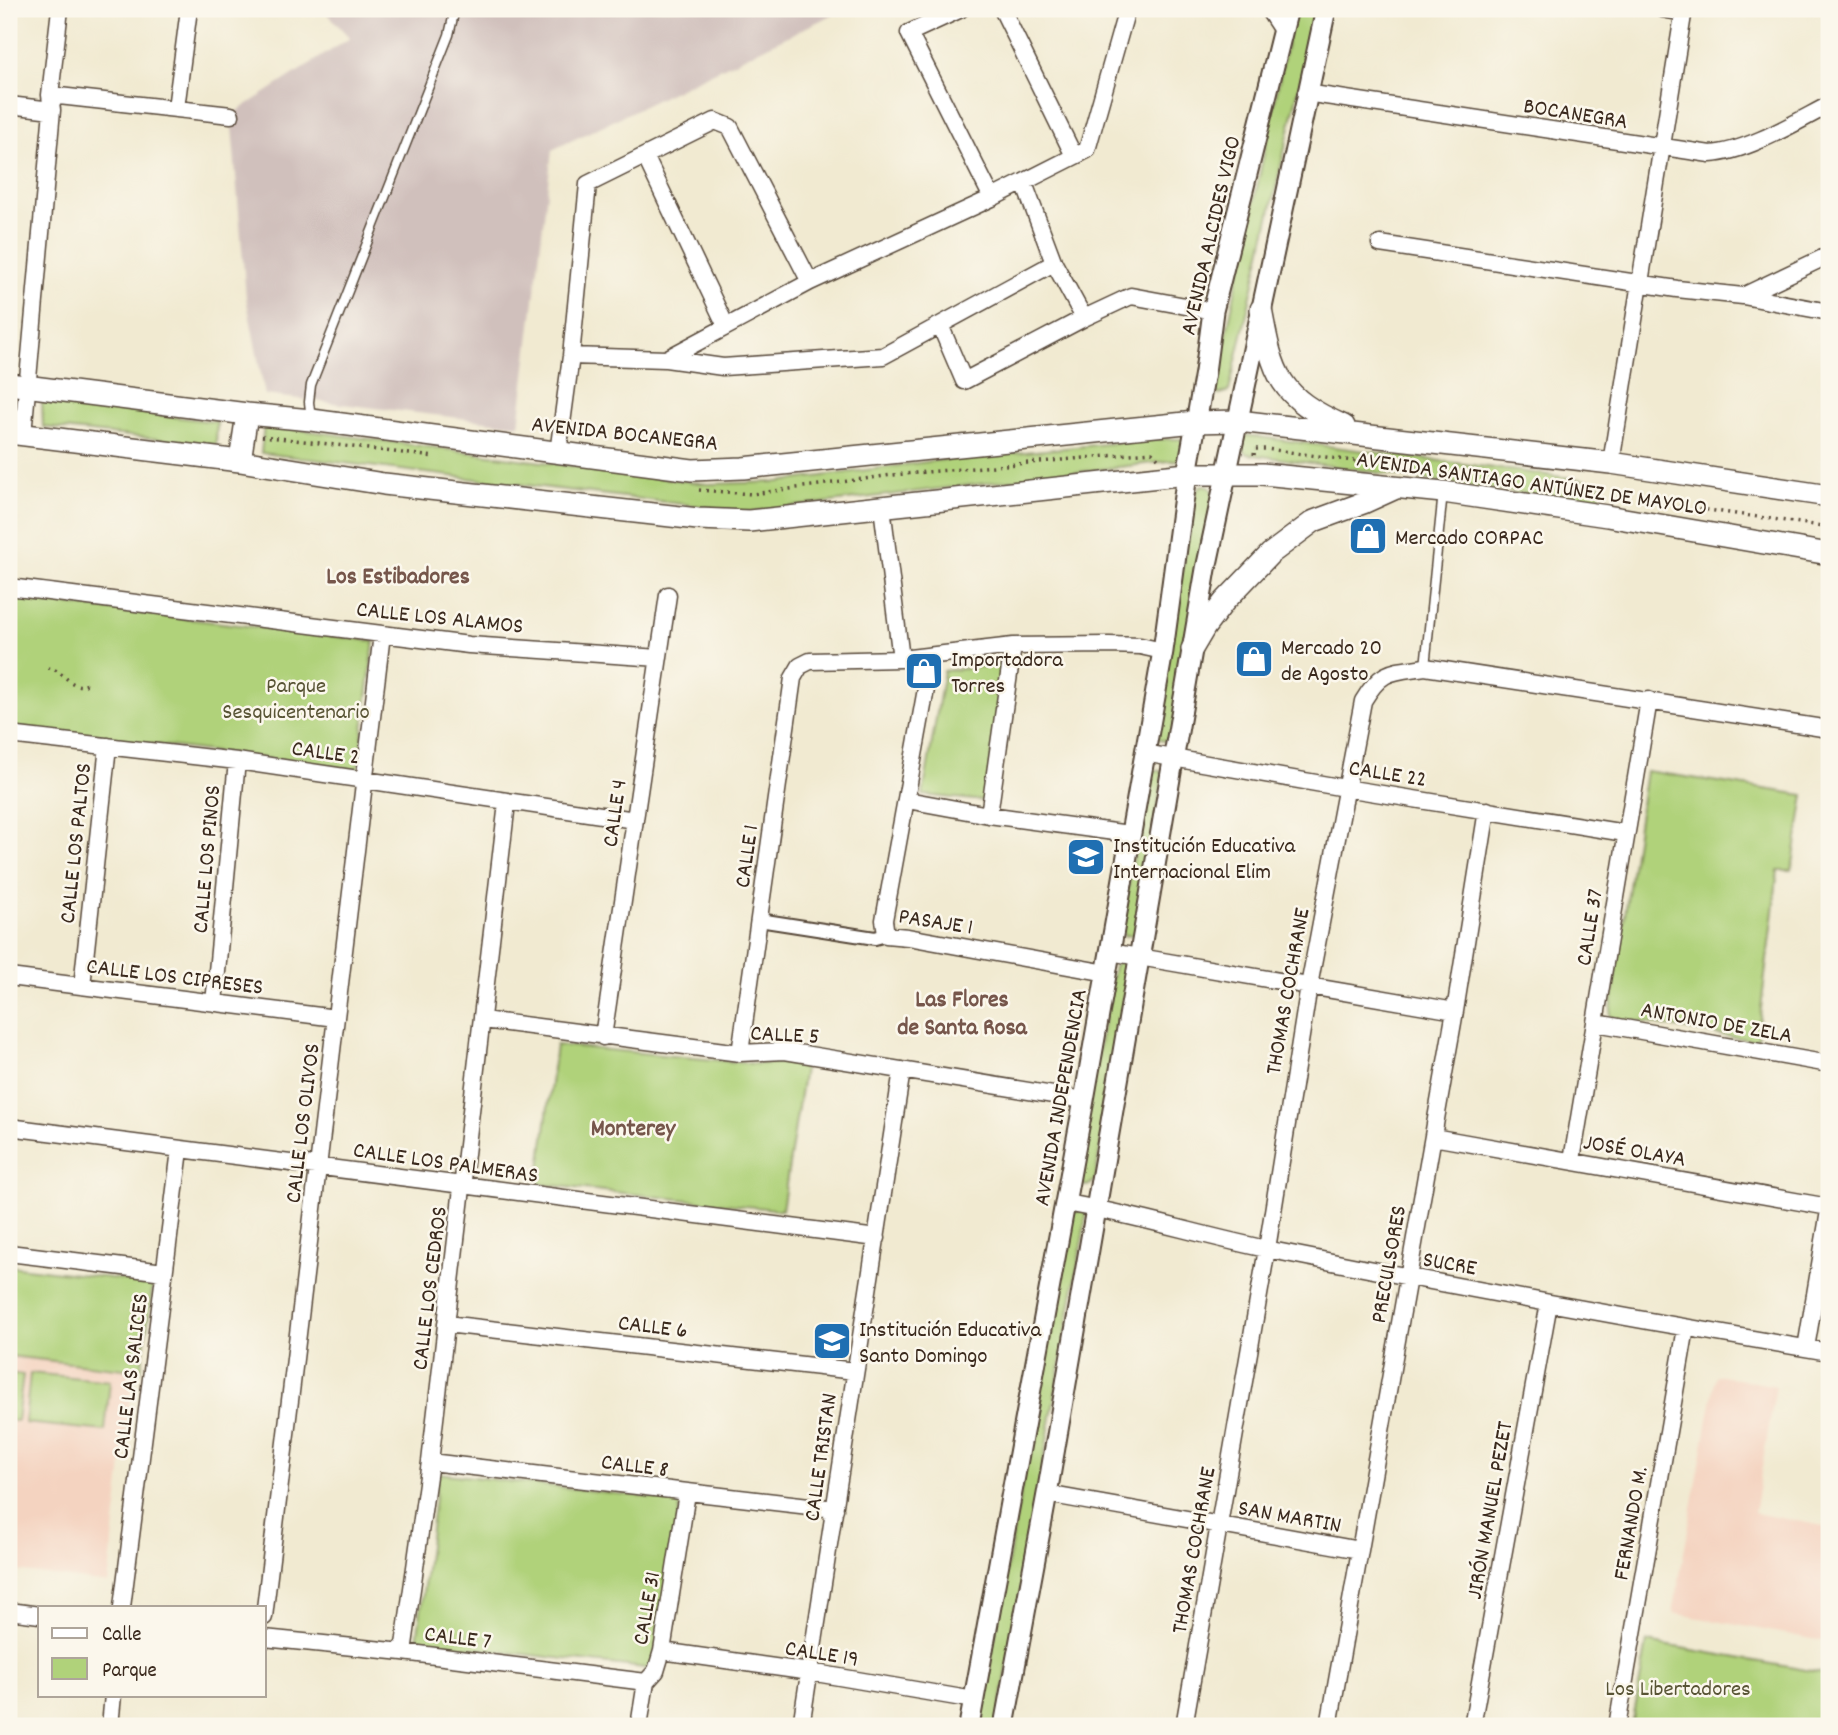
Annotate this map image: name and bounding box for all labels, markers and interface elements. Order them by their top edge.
street label: BOCANEGRA [1521,91,1630,140]
street label: AVENIDA ALCIDES VIGO [1173,133,1251,339]
street label: AVENIDA BOCANEGRA [530,409,720,462]
street label: AVENIDA SANTIAGO ANTÚNEZ DE MAYOLO [1354,445,1709,526]
shop icon: Mercado CORPAC [1347,515,1389,557]
place label: Mercado CORPAC [1395,523,1544,556]
district label: Los Estibadores [326,561,470,595]
street label: CALLE LOS ALAMOS [354,594,525,645]
place label: Mercado 20 de Agosto [1281,633,1382,692]
shop icon: Mercado 20 de Agosto [1233,638,1275,680]
place label: Importadora Torres [951,645,1064,704]
shop icon: Importadora Torres [903,650,945,692]
park label: Parque Sesquicentenario [222,671,370,730]
street label: CALLE 2 [289,733,362,776]
street label: CALLE 22 [1346,753,1429,798]
street label: CALLE LOS PALTOS [53,761,102,925]
street label: CALLE 4 [595,778,638,849]
street label: CALLE LOS PINOS [186,784,231,935]
street label: CALLE 1 [728,823,769,890]
place label: Institución Educativa Internacional Elim [1113,831,1297,890]
school or university icon: Institución Educativa Internacional Elim [1065,836,1107,878]
street label: CALLE 37 [1569,887,1614,968]
street label: PASAJE 1 [896,901,975,946]
street label: THOMAS COCHRANE [1259,905,1320,1078]
street label: CALLE LOS CIPRESES [84,951,265,1006]
district label: Las Flores de Santa Rosa [897,984,1028,1046]
street label: AVENIDA INDEPENDENCIA [1027,986,1098,1209]
street label: ANTONIO DE ZELA [1638,995,1795,1054]
street label: CALLE 5 [749,1018,820,1055]
street label: CALLE LOS OLIVOS [278,1042,331,1205]
district label: Monterey [591,1113,676,1147]
street label: JOSÉ OLAYA [1581,1127,1688,1178]
street label: CALLE LOS PALMERAS [351,1135,540,1194]
street label: PRECULSORES [1364,1203,1417,1326]
street label: CALLE LOS CEDROS [405,1205,458,1372]
street label: SUCRE [1420,1244,1480,1287]
street label: CALLE LAS SALICES [106,1292,159,1461]
street label: CALLE 6 [616,1308,689,1349]
place label: Institución Educativa Santo Domingo [859,1315,1043,1374]
school or university icon: Institución Educativa Santo Domingo [811,1320,853,1362]
street label: CALLE TRISTAN [797,1391,848,1524]
street label: JIRÓN MANUEL PEZET [1460,1419,1523,1602]
street label: CALLE 8 [599,1447,670,1488]
street label: THOMAS COCHRANE [1165,1464,1226,1637]
street label: FERNANDO M. [1606,1464,1659,1583]
street label: SAN MARTIN [1235,1493,1344,1544]
street label: CALLE 31 [626,1569,671,1648]
legend [38,1606,266,1696]
street label: CALLE 7 [422,1619,493,1660]
text: Calle [102,1621,141,1651]
street label: CALLE 19 [782,1633,861,1678]
text: Parque [102,1657,157,1687]
park label: Los Libertadores [1605,1674,1751,1707]

